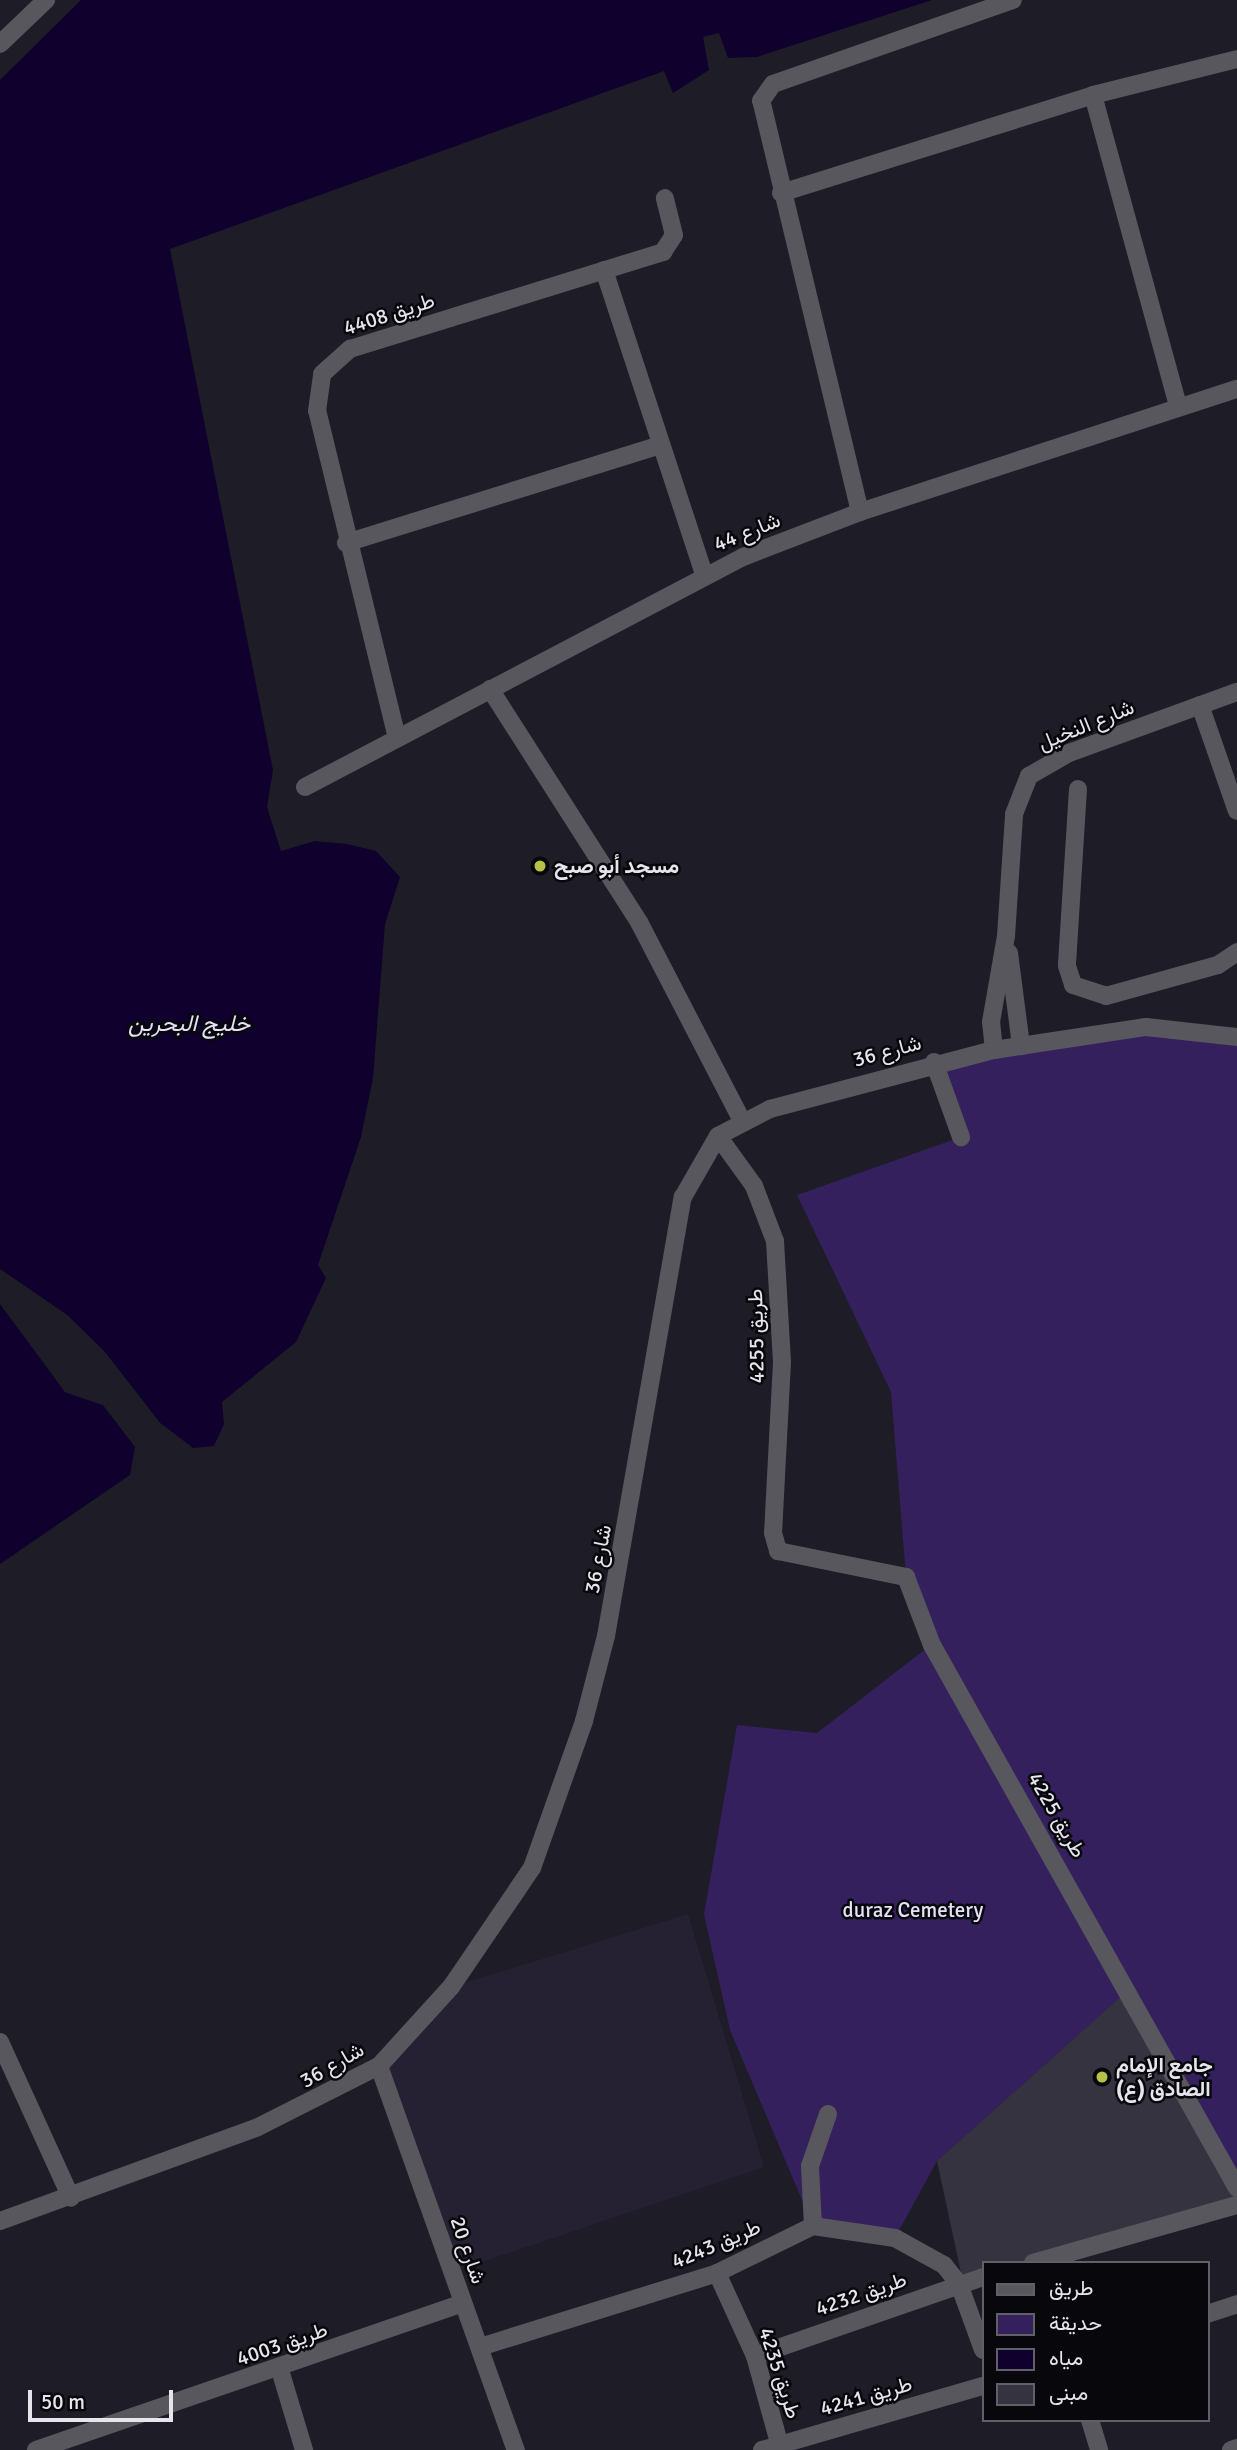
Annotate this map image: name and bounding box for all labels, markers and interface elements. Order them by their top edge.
street label: طريق 4408 [340,287,438,341]
street label: شارع 44 [710,507,784,557]
street label: شارع النخيل [1034,694,1138,756]
place label: مسجد أبو صبح [554,853,679,879]
marker: مسجد أبو صبح [532,858,548,874]
water label: خليج البحرين [128,1010,250,1038]
street label: شارع 36 [850,1030,924,1072]
street label: طريق 4255 [743,1289,769,1383]
street label: شارع 36 [579,1522,617,1596]
street label: طريق 4225 [1022,1768,1092,1862]
park label: duraz Cemetery [843,1897,983,1923]
street label: شارع 36 [296,2037,368,2093]
place label: جامع الإمام الصادق (ع) [1116,2052,1213,2102]
marker: جامع الإمام الصادق (ع) [1094,2069,1110,2085]
street label: شارع 20 [445,2213,491,2287]
street label: طريق 4243 [668,2214,764,2274]
legend [982,2261,1209,2422]
street label: طريق 4232 [812,2267,910,2321]
text: طريق [1049,2275,1094,2301]
text: حديقة [1049,2310,1102,2336]
street label: طريق 4003 [233,2317,331,2371]
street label: طريق 4235 [753,2324,807,2422]
text: مياه [1049,2345,1083,2371]
street label: طريق 4241 [817,2371,915,2421]
scale bar [32,2376,177,2420]
text: مبنى [1049,2380,1088,2406]
text: 50 m [41,2389,85,2415]

